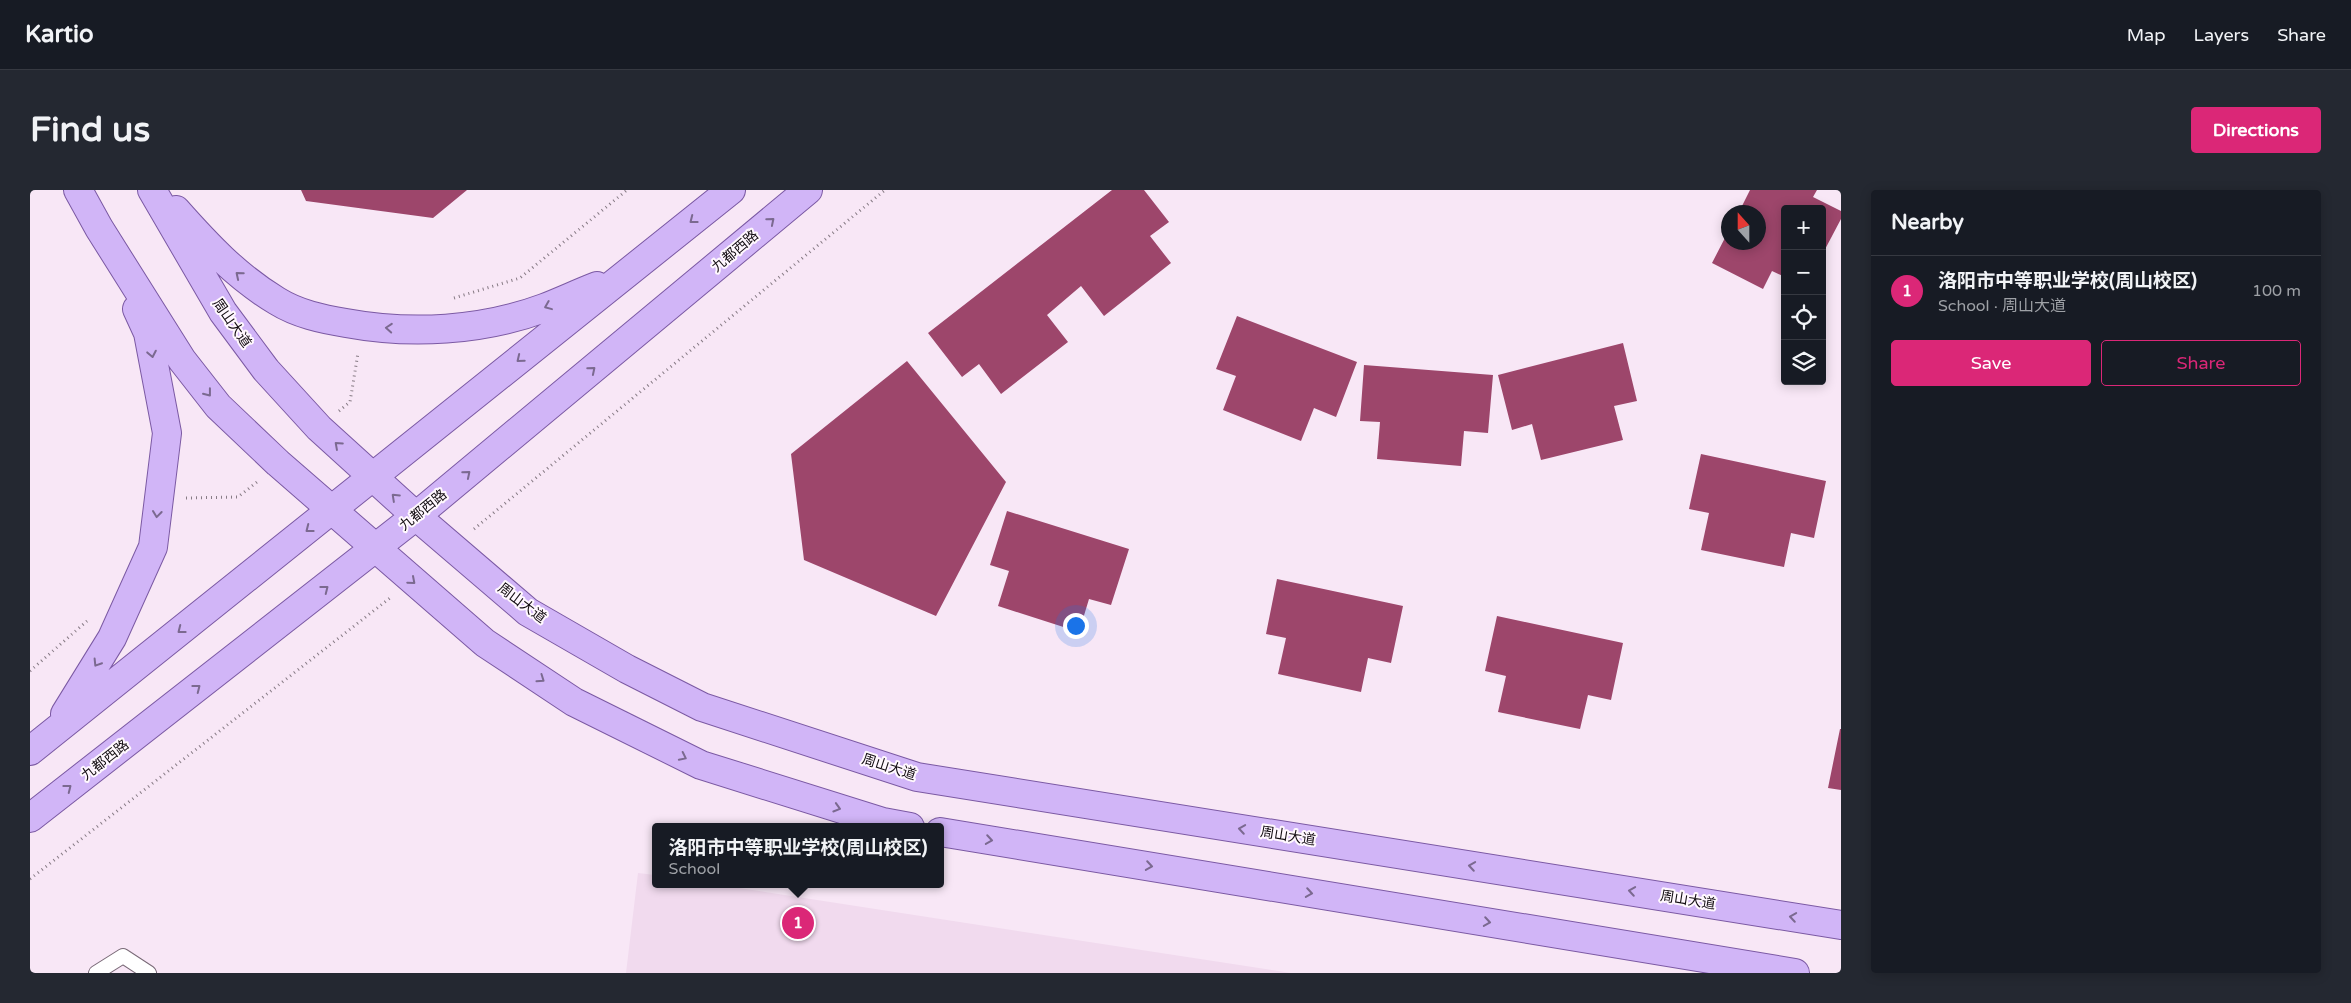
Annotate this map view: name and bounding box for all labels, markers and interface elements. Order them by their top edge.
text: Kartio [25,20,94,49]
text: Map [2127,24,2166,46]
text: Layers [2194,24,2249,46]
text: Share [2277,24,2326,46]
button: Directions [2191,107,2321,153]
text: Find us [30,109,150,151]
north arrow [1721,205,1766,250]
map controls [1781,205,1826,385]
button: + [1781,205,1826,250]
text: Nearby [1891,210,1964,235]
one-way arrow [690,215,699,223]
one-way arrow [765,218,774,227]
street label: 九都西路 [708,226,762,276]
button: − [1781,250,1826,295]
text: 洛阳市中等职业学校(周山校区) [1938,270,2197,292]
one-way arrow [236,272,245,280]
text: 1 [1902,281,1912,301]
text: 100 m [2252,281,2301,301]
street label: 周山大道 [209,295,255,351]
button: locate [1781,295,1826,340]
text: School · 周山大道 [1938,296,2066,316]
one-way arrow [544,300,553,310]
one-way arrow [384,323,392,334]
button: layers [1781,340,1826,385]
button: Save [1891,340,2091,386]
button: Share [2101,340,2301,386]
one-way arrow [146,349,156,358]
one-way arrow [516,354,525,363]
one-way arrow [586,367,595,376]
one-way arrow [202,387,211,397]
one-way arrow [334,441,343,450]
one-way arrow [461,471,470,480]
street label: 九都西路 [396,486,450,534]
one-way arrow [392,494,401,503]
one-way arrow [152,511,163,519]
one-way arrow [306,524,315,532]
one-way arrow [406,576,415,585]
street label: 周山大道 [495,579,549,627]
one-way arrow [319,586,328,594]
your location [1063,613,1089,639]
one-way arrow [178,625,187,634]
one-way arrow [93,658,103,667]
one-way arrow [535,673,545,682]
one-way arrow [191,685,200,694]
street label: 九都西路 [78,736,132,784]
one-way arrow [678,750,687,760]
street label: 周山大道 [860,750,918,784]
one-way arrow [63,785,72,794]
one-way arrow [833,802,841,812]
popup [652,823,944,888]
street label: 周山大道 [1259,823,1317,849]
one-way arrow [1238,824,1246,835]
one-way arrow [984,834,993,844]
text: 洛阳市中等职业学校(周山校区) [669,837,927,859]
text: School [669,859,720,879]
one-way arrow [1145,861,1153,871]
one-way arrow [1468,861,1476,871]
one-way arrow [1305,887,1314,897]
one-way arrow [1628,887,1637,897]
street label: 周山大道 [1659,887,1717,913]
pin: 1 [782,904,814,942]
one-way arrow [1789,912,1797,923]
one-way arrow [1482,917,1491,927]

